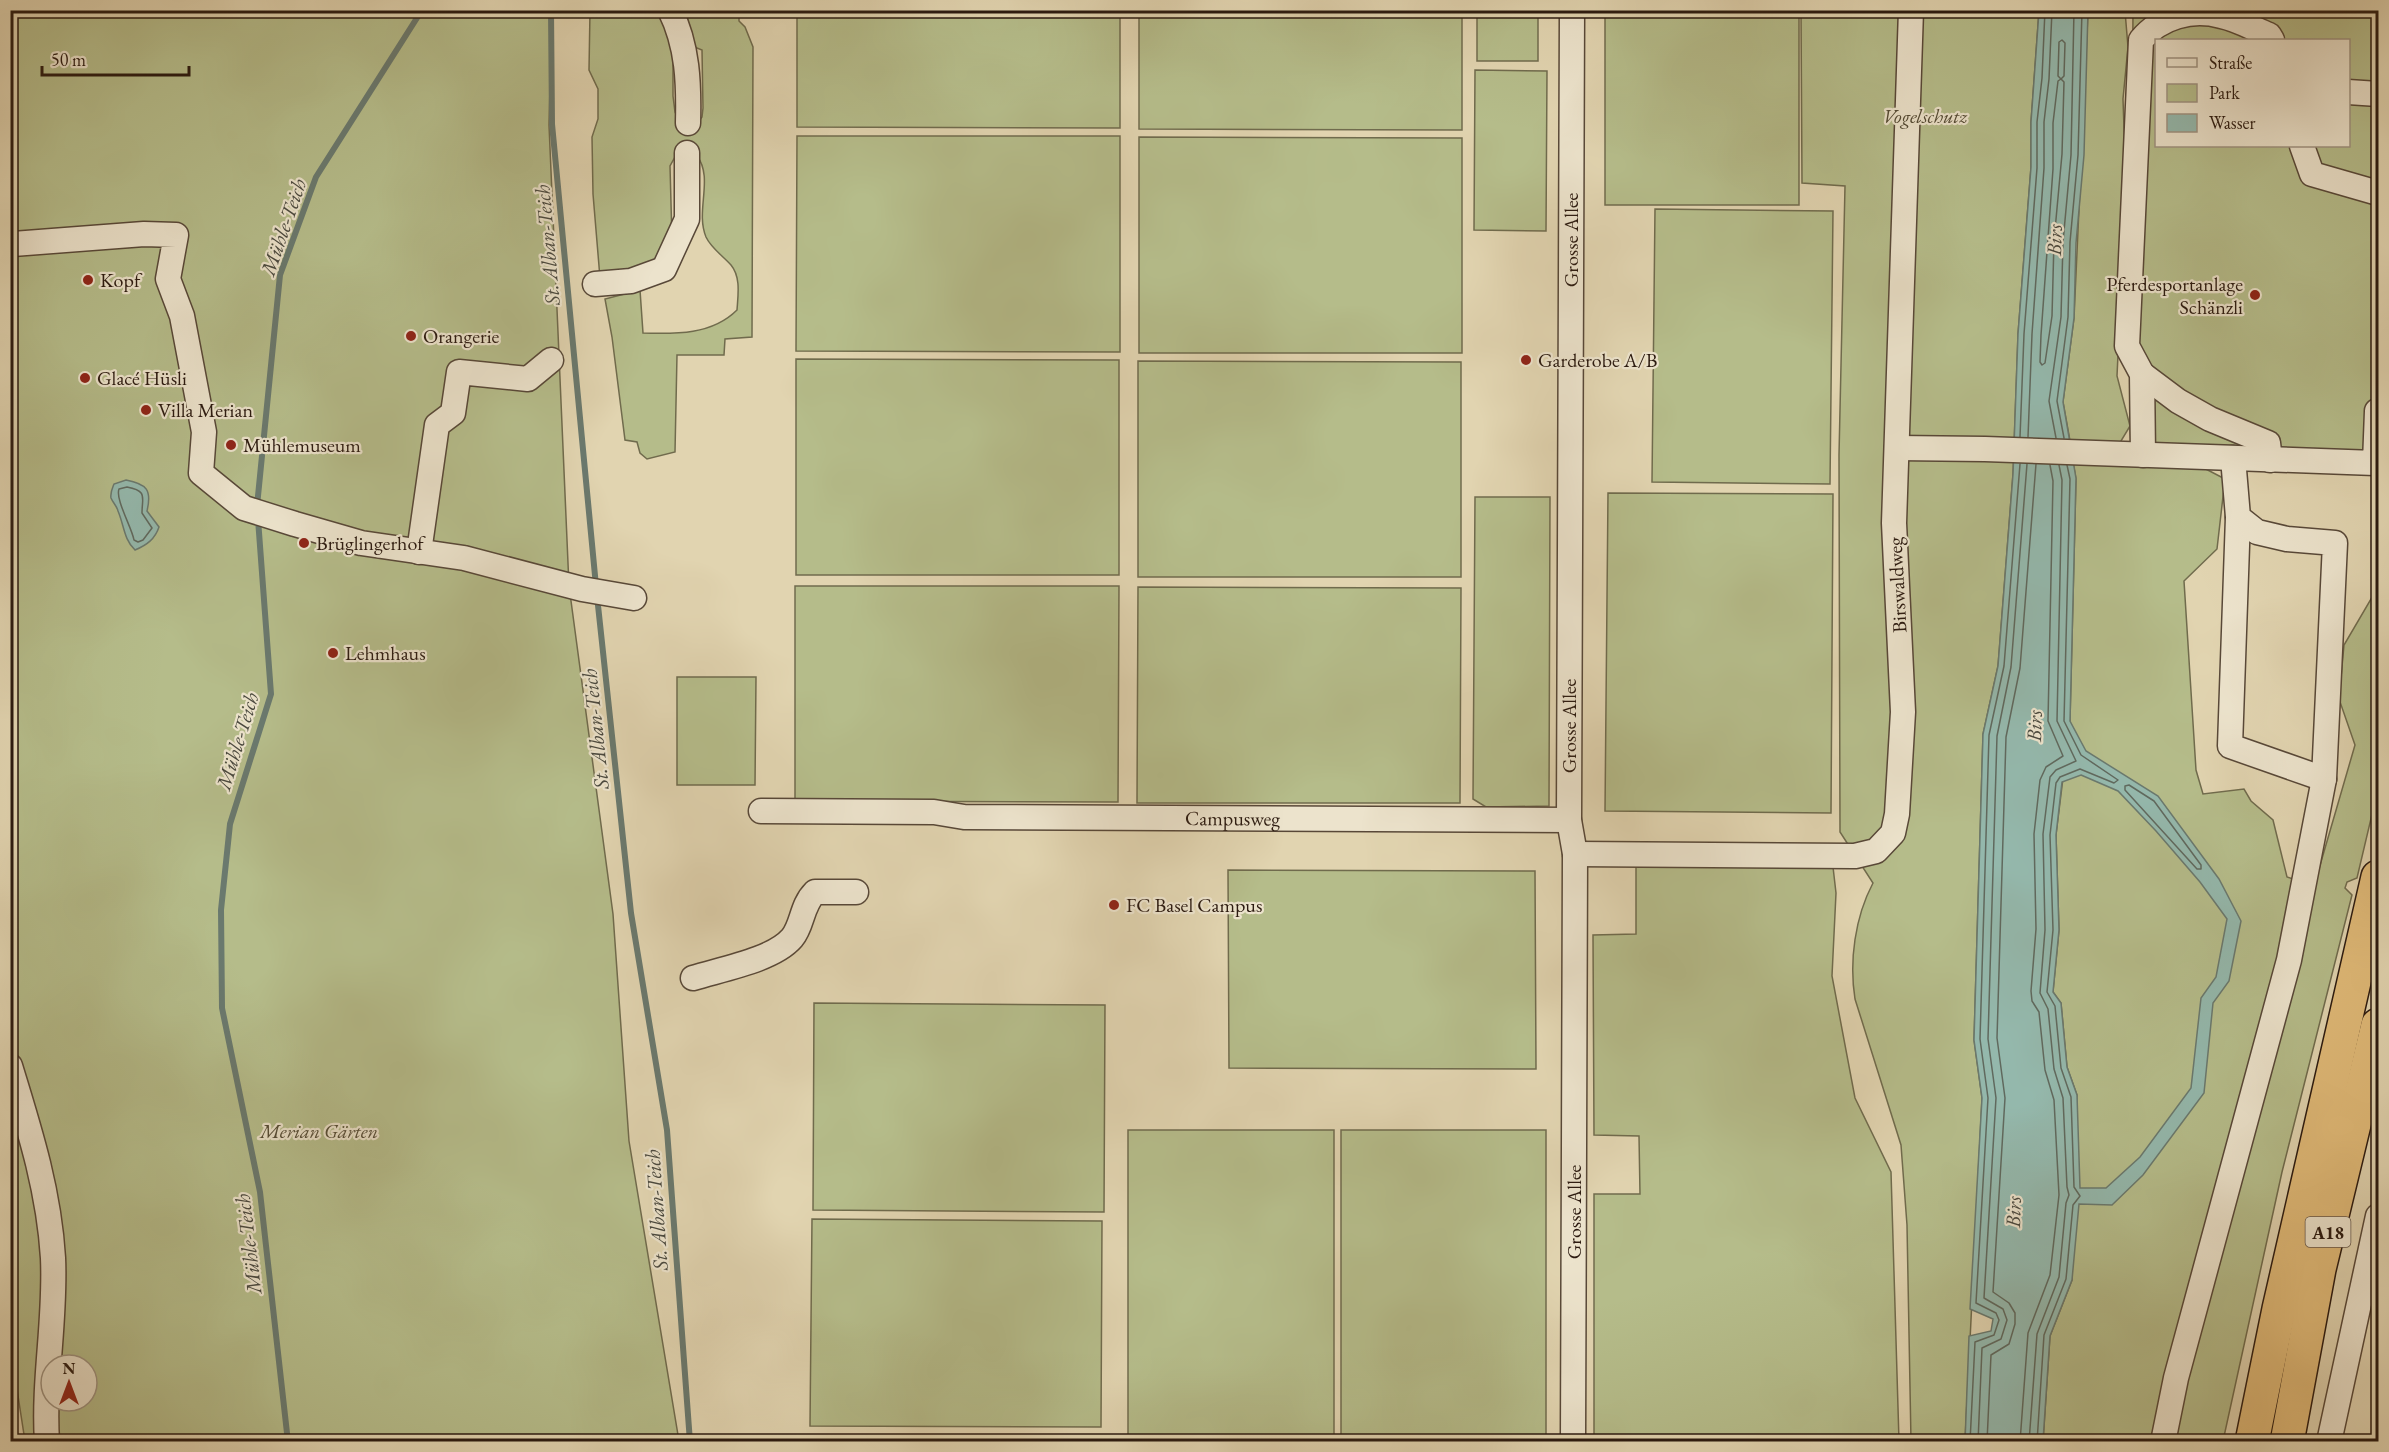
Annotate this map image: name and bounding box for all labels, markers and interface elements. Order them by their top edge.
scale bar [42,39,189,77]
legend [2155,39,2350,147]
text: 50 m [51,48,86,71]
text: Straße [2209,51,2252,74]
text: Park [2209,81,2240,104]
park label: Vogelschutz [1883,103,1968,129]
text: Wasser [2209,111,2256,134]
water label: Mühle-Teich [253,175,312,281]
water label: St. Alban-Teich [528,184,566,307]
street label: Grosse Allee [1558,192,1584,287]
water label: Birs [2040,224,2068,257]
place label: Kopf [100,267,143,293]
place label: Pferdesportanlage Schänzli [2106,271,2243,320]
marker: Kopf [81,273,95,287]
marker: Pferdesportanlage Schänzli [2248,288,2262,302]
place label: Orangerie [423,323,500,349]
marker: Orangerie [404,329,418,343]
place label: Garderobe A/B [1538,347,1657,373]
marker: Garderobe A/B [1519,353,1533,367]
place label: Glacé Hüsli [97,365,187,391]
marker: Glacé Hüsli [78,371,92,385]
place label: Villa Merian [158,397,253,423]
marker: Villa Merian [139,403,153,417]
place label: Mühlemuseum [243,432,361,458]
marker: Mühlemuseum [224,438,238,452]
place label: Brüglingerhof [316,530,426,556]
marker: Brüglingerhof [297,536,311,550]
street label: Birswaldweg [1881,536,1912,634]
place label: Lehmhaus [345,640,426,666]
marker: Lehmhaus [326,646,340,660]
water label: St. Alban-Teich [575,667,615,792]
street label: Grosse Allee [1556,678,1582,773]
water label: Mühle-Teich [209,689,265,795]
water label: Birs [2020,710,2048,743]
street label: Campusweg [1185,805,1280,832]
place label: FC Basel Campus [1126,892,1262,918]
marker: FC Basel Campus [1107,898,1121,912]
park label: Merian Gärten [259,1118,378,1144]
water label: St. Alban-Teich [638,1149,674,1272]
street label: Grosse Allee [1561,1164,1587,1259]
water label: Mühle-Teich [228,1192,268,1298]
water label: Birs [1999,1196,2027,1229]
road number: A18 [2306,1217,2350,1247]
north arrow [39,1353,99,1413]
text: N [63,1358,76,1379]

